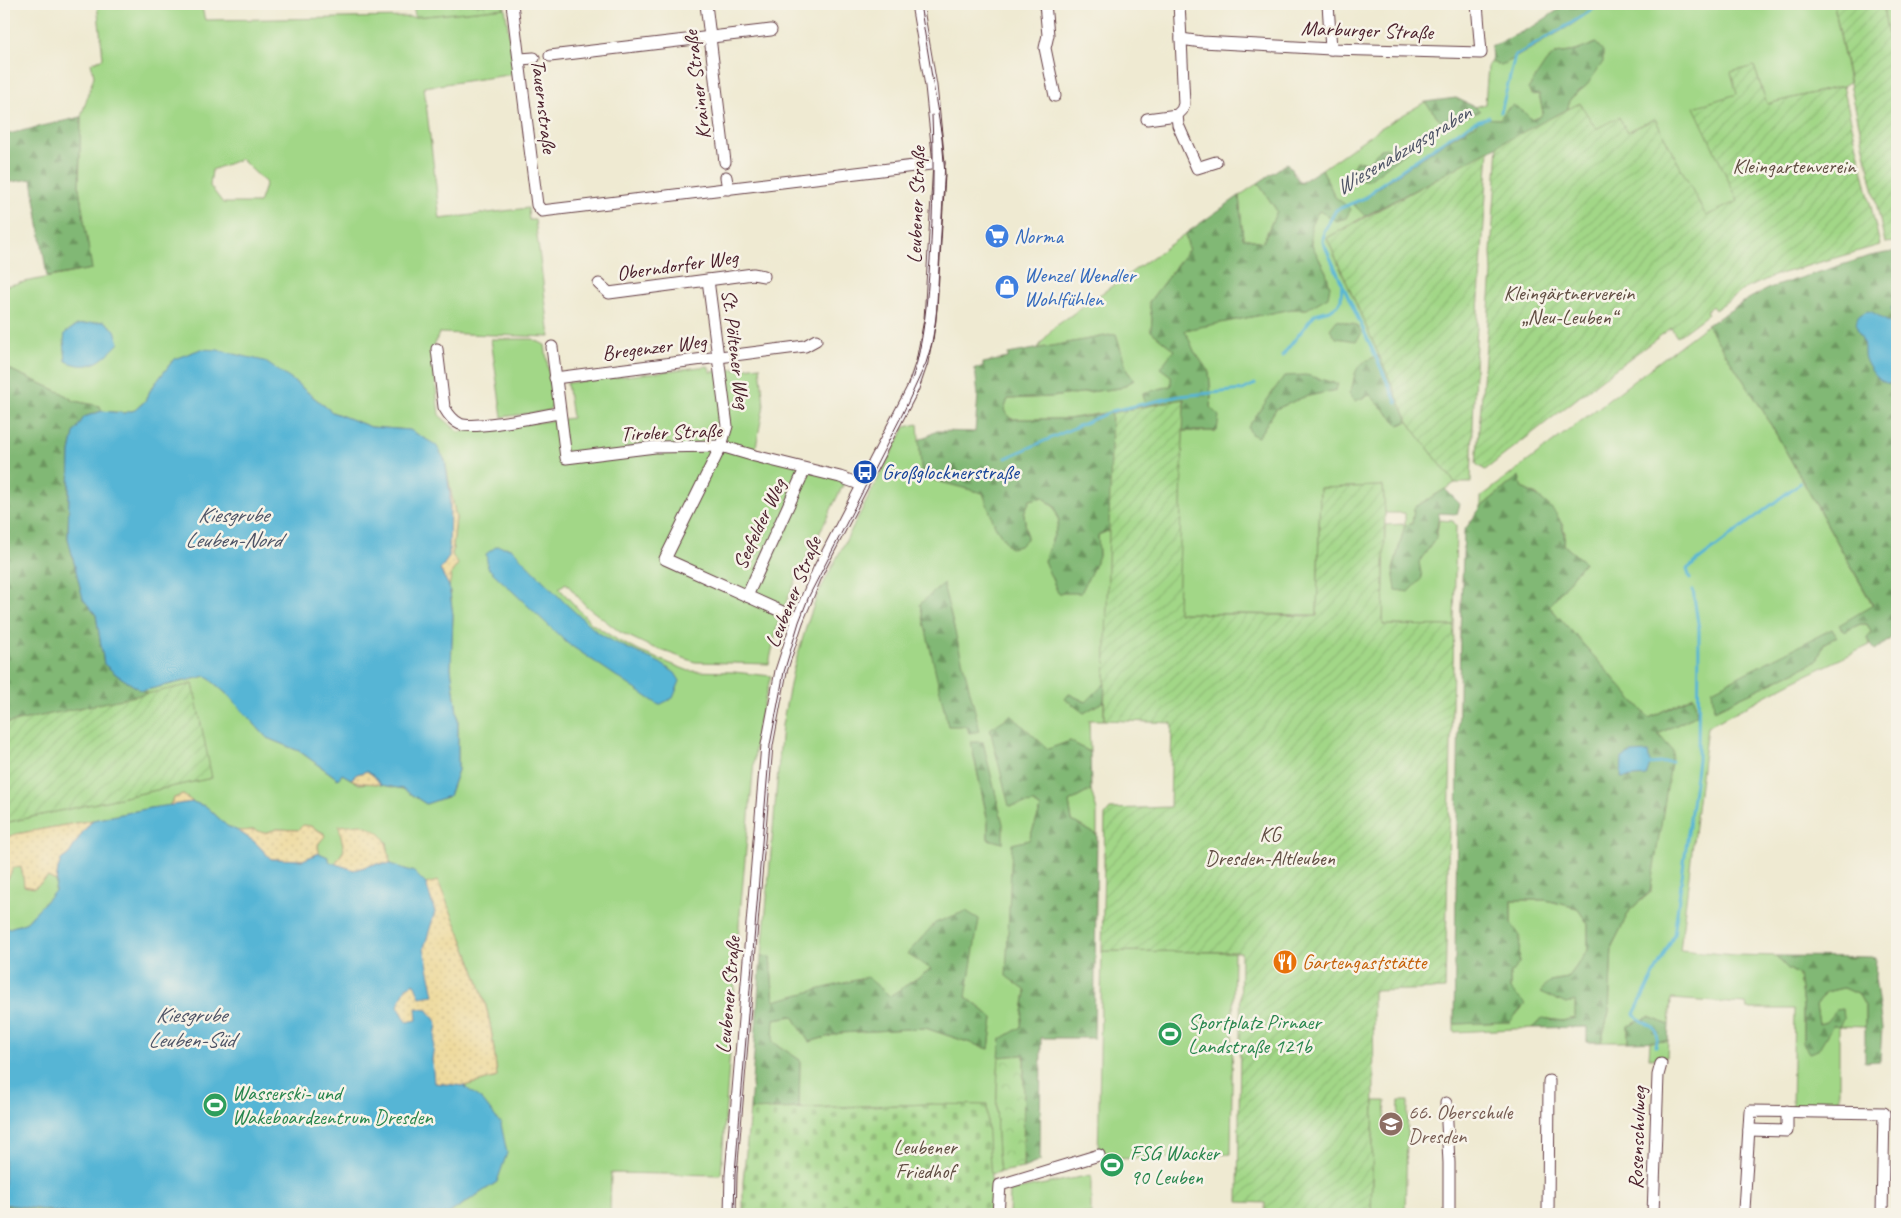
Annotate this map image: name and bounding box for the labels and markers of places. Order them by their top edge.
supermarket icon: Norma [984,223,1010,249]
place label: Norma [1014,223,1064,249]
place label: Wenzel Wendler Wohlfühlen [1024,262,1138,312]
shop icon: Wenzel Wendler Wohlfühlen [994,274,1020,300]
bus stop icon: Großglocknerstraße [852,459,878,485]
place label: Großglocknerstraße [882,459,1021,485]
restaurant icon: Gartengaststätte [1272,949,1298,975]
place label: Gartengaststätte [1302,949,1429,975]
place label: Sportplatz Pirnaer Landstraße 121b [1188,1009,1323,1059]
sports icon: Sportplatz Pirnaer Landstraße 121b [1157,1021,1183,1047]
place label: Wasserski- und Wakeboardzentrum Dresden [232,1080,433,1130]
sports icon: Wasserski- und Wakeboardzentrum Dresden [202,1092,228,1118]
place label: 66. Oberschule Dresden [1408,1099,1514,1149]
school or university icon: 66. Oberschule Dresden [1378,1111,1404,1137]
place label: FSG Wacker 90 Leuben [1130,1140,1221,1190]
sports icon: FSG Wacker 90 Leuben [1099,1152,1125,1178]

